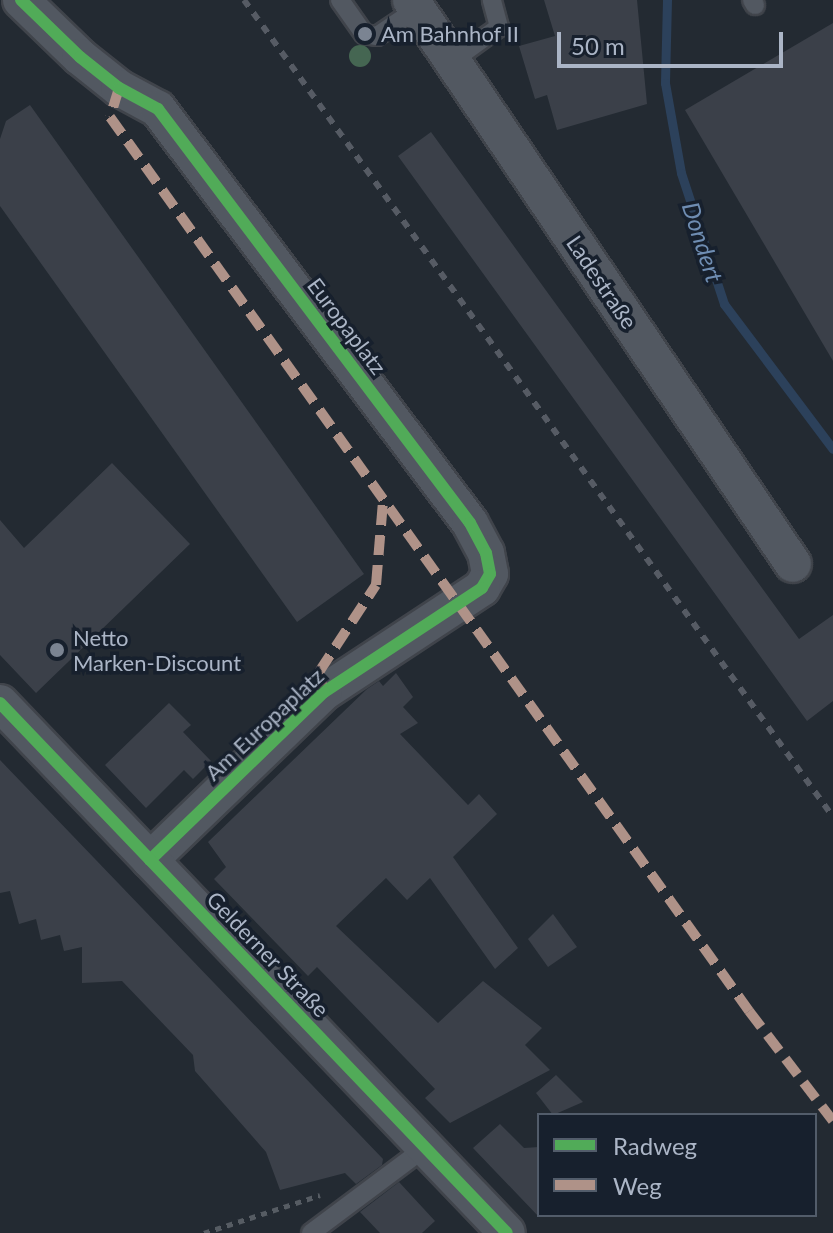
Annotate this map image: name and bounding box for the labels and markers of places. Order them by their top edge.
place label: Am Bahnhof II [381,21,519,47]
marker: Am Bahnhof II [356,25,374,43]
place label: Netto Marken-Discount [73,624,241,676]
marker: Netto Marken-Discount [48,641,66,659]

